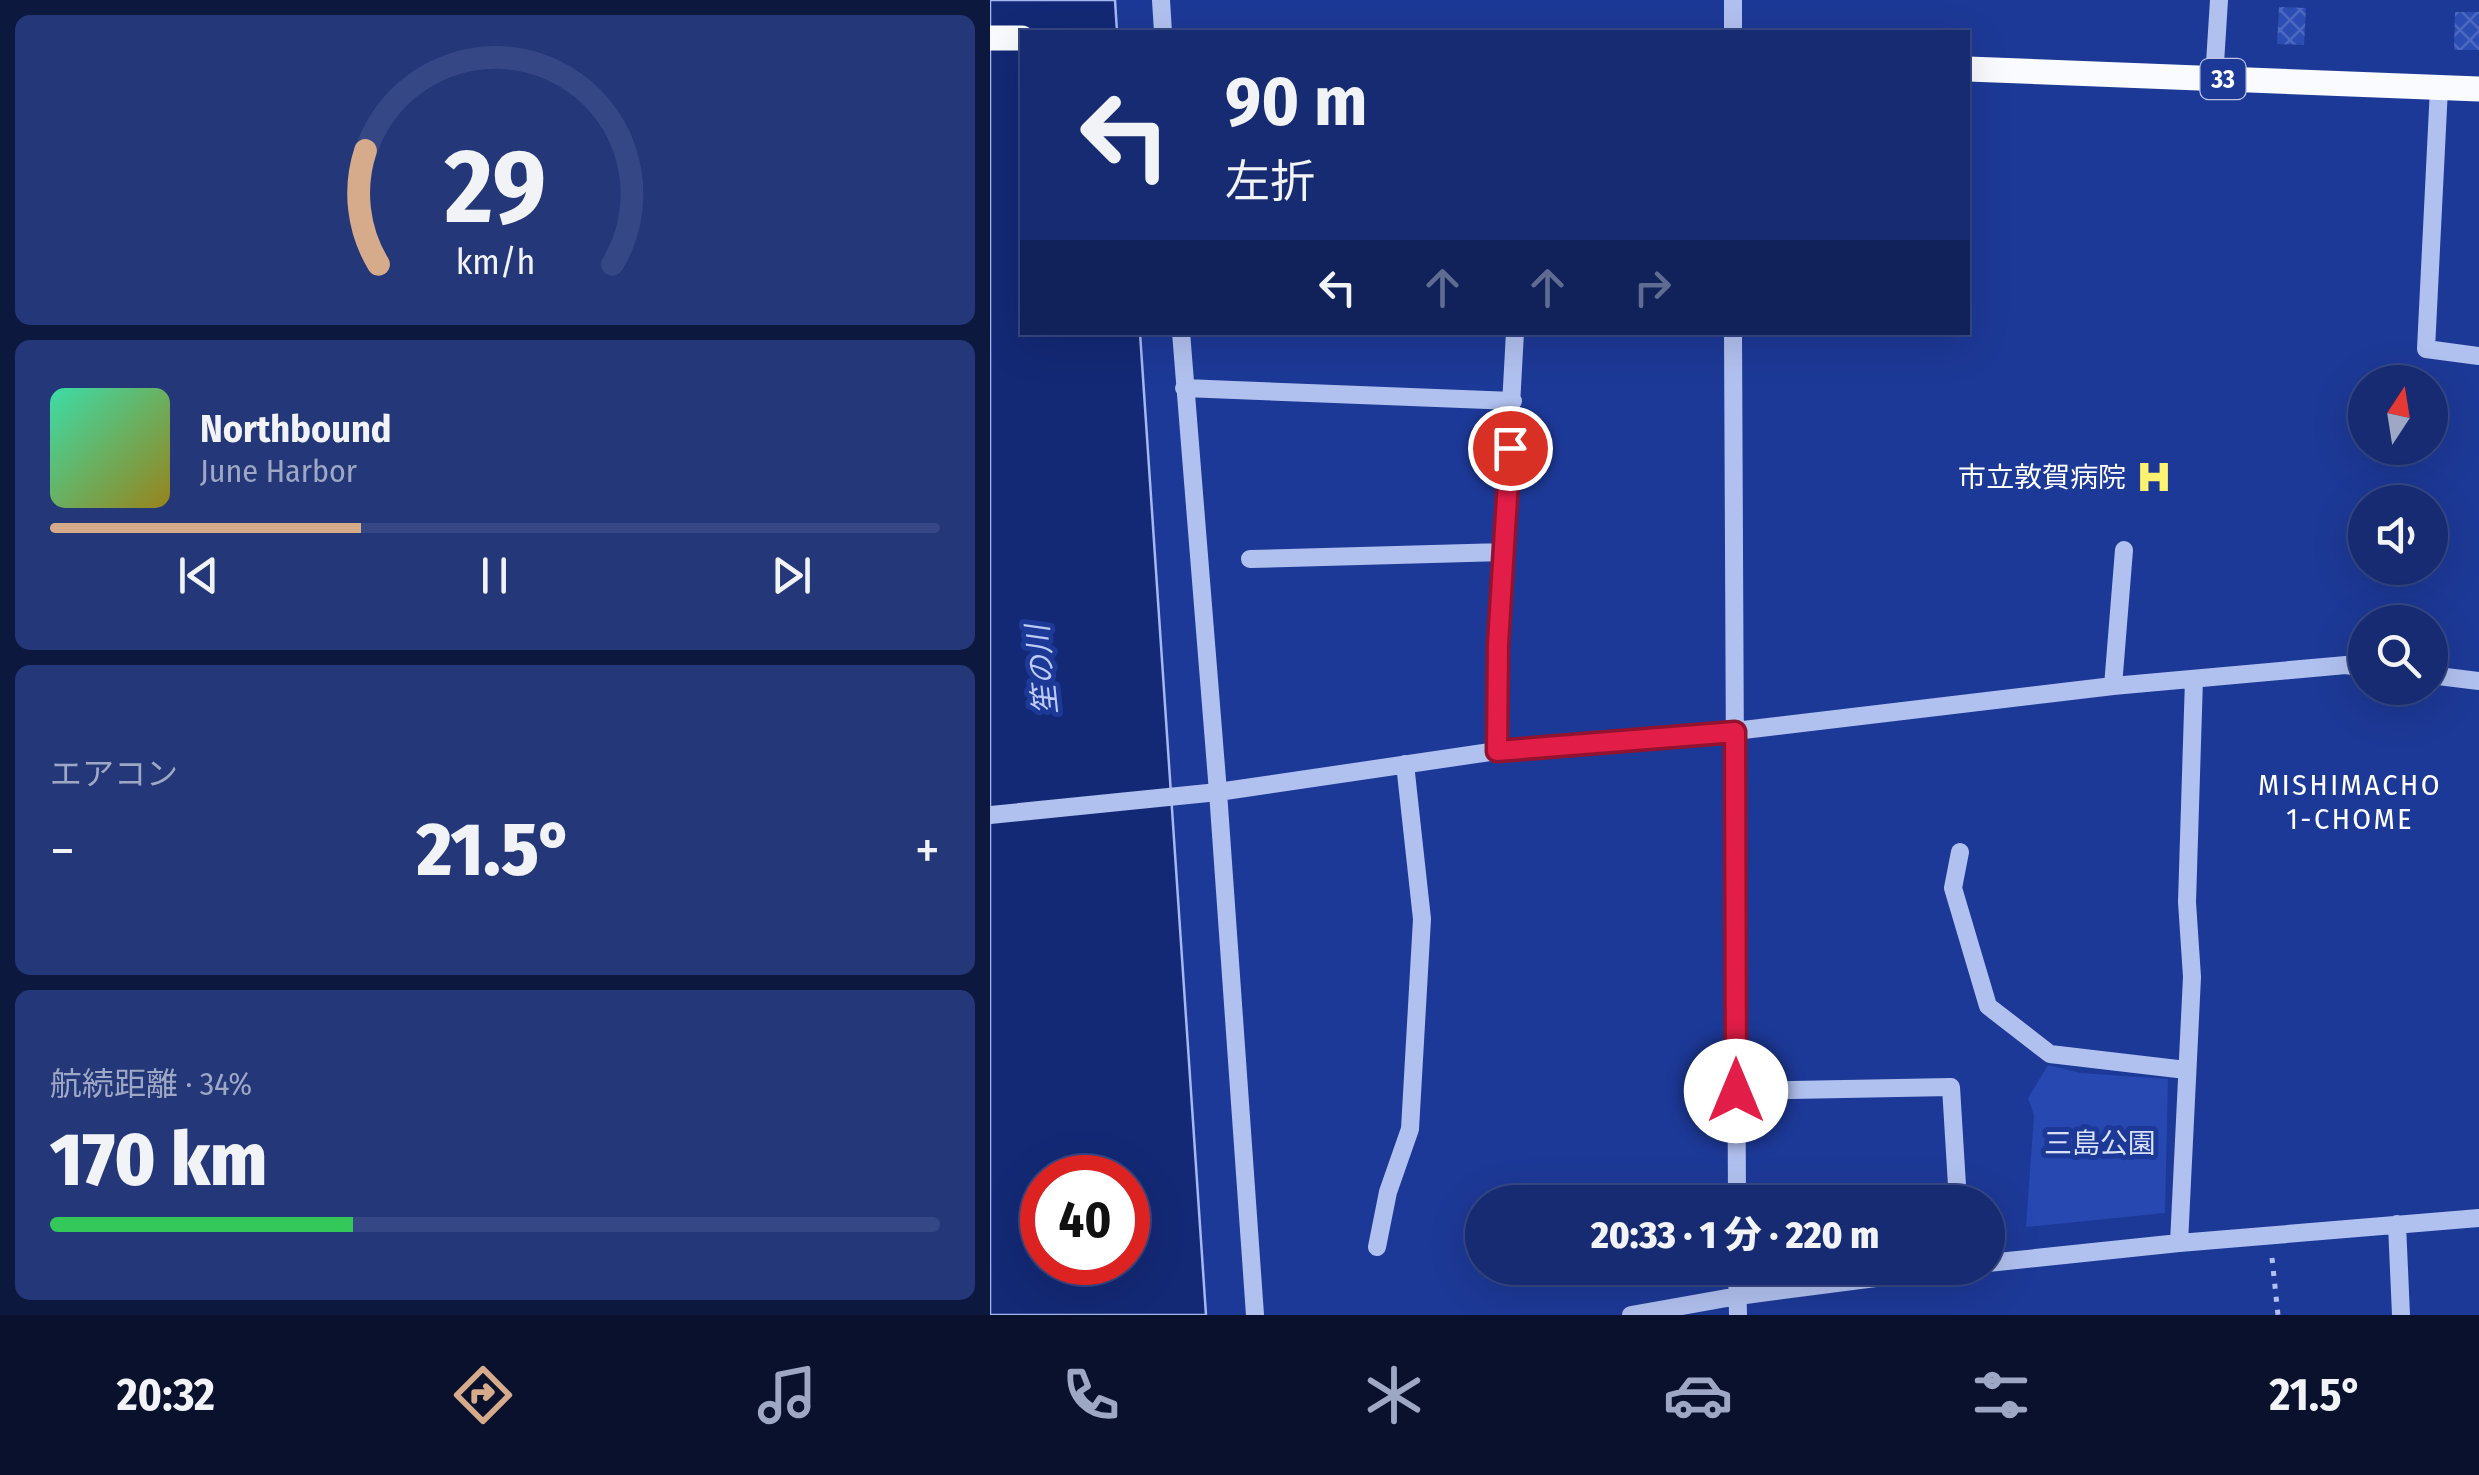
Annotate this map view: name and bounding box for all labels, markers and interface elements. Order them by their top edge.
road number: 33 [2200,59,2246,99]
text: 90 m [1225,60,1367,144]
icon: left [1060,70,1190,200]
text: 29 [443,125,546,250]
text: 左折 [1225,155,1315,209]
text: km/h [455,241,535,283]
icon: left [1310,260,1365,315]
icon: ahead [1415,260,1470,315]
icon: ahead [1520,260,1575,315]
icon: right [1625,260,1680,315]
north arrow [2348,365,2448,465]
map controls [2348,365,2448,705]
text: Northbound [200,406,392,452]
pin [1468,406,1553,491]
icon: arrive [1483,421,1538,476]
text: June Harbor [200,452,357,490]
hospital icon: 市立敦賀病院 [2135,458,2173,496]
place label: 市立敦賀病院 [1958,461,2126,494]
button: sound [2348,485,2448,585]
icon: previous [171,548,226,603]
icon: pause [467,548,522,603]
icon: next [764,548,819,603]
button: search [2348,605,2448,705]
water label: 笙の川 [1019,620,1065,717]
text: エアコン [50,755,178,793]
district label: MISHIMACHO 1-CHOME [2258,767,2442,837]
text: 21.5° [417,805,573,895]
text: − [50,818,75,884]
text: + [915,818,940,884]
position arrow [1684,1039,1788,1143]
text: 航続距離 · 34% [50,1065,252,1103]
text: 170 km [50,1115,267,1205]
park label: 三島公園 [2044,1127,2156,1160]
speed limit sign: 40 [1020,1155,1150,1285]
text: 20:33 · 1 分 · 220 m [1591,1212,1879,1258]
icon: directions [448,1360,518,1430]
icon: music [752,1360,822,1430]
icon: phone [1056,1360,1126,1430]
icon: climate [1359,1360,1429,1430]
icon: car [1663,1360,1733,1430]
icon: filters [1966,1360,2036,1430]
text: 20:32 [117,1368,215,1422]
text: 21.5° [2270,1368,2362,1422]

